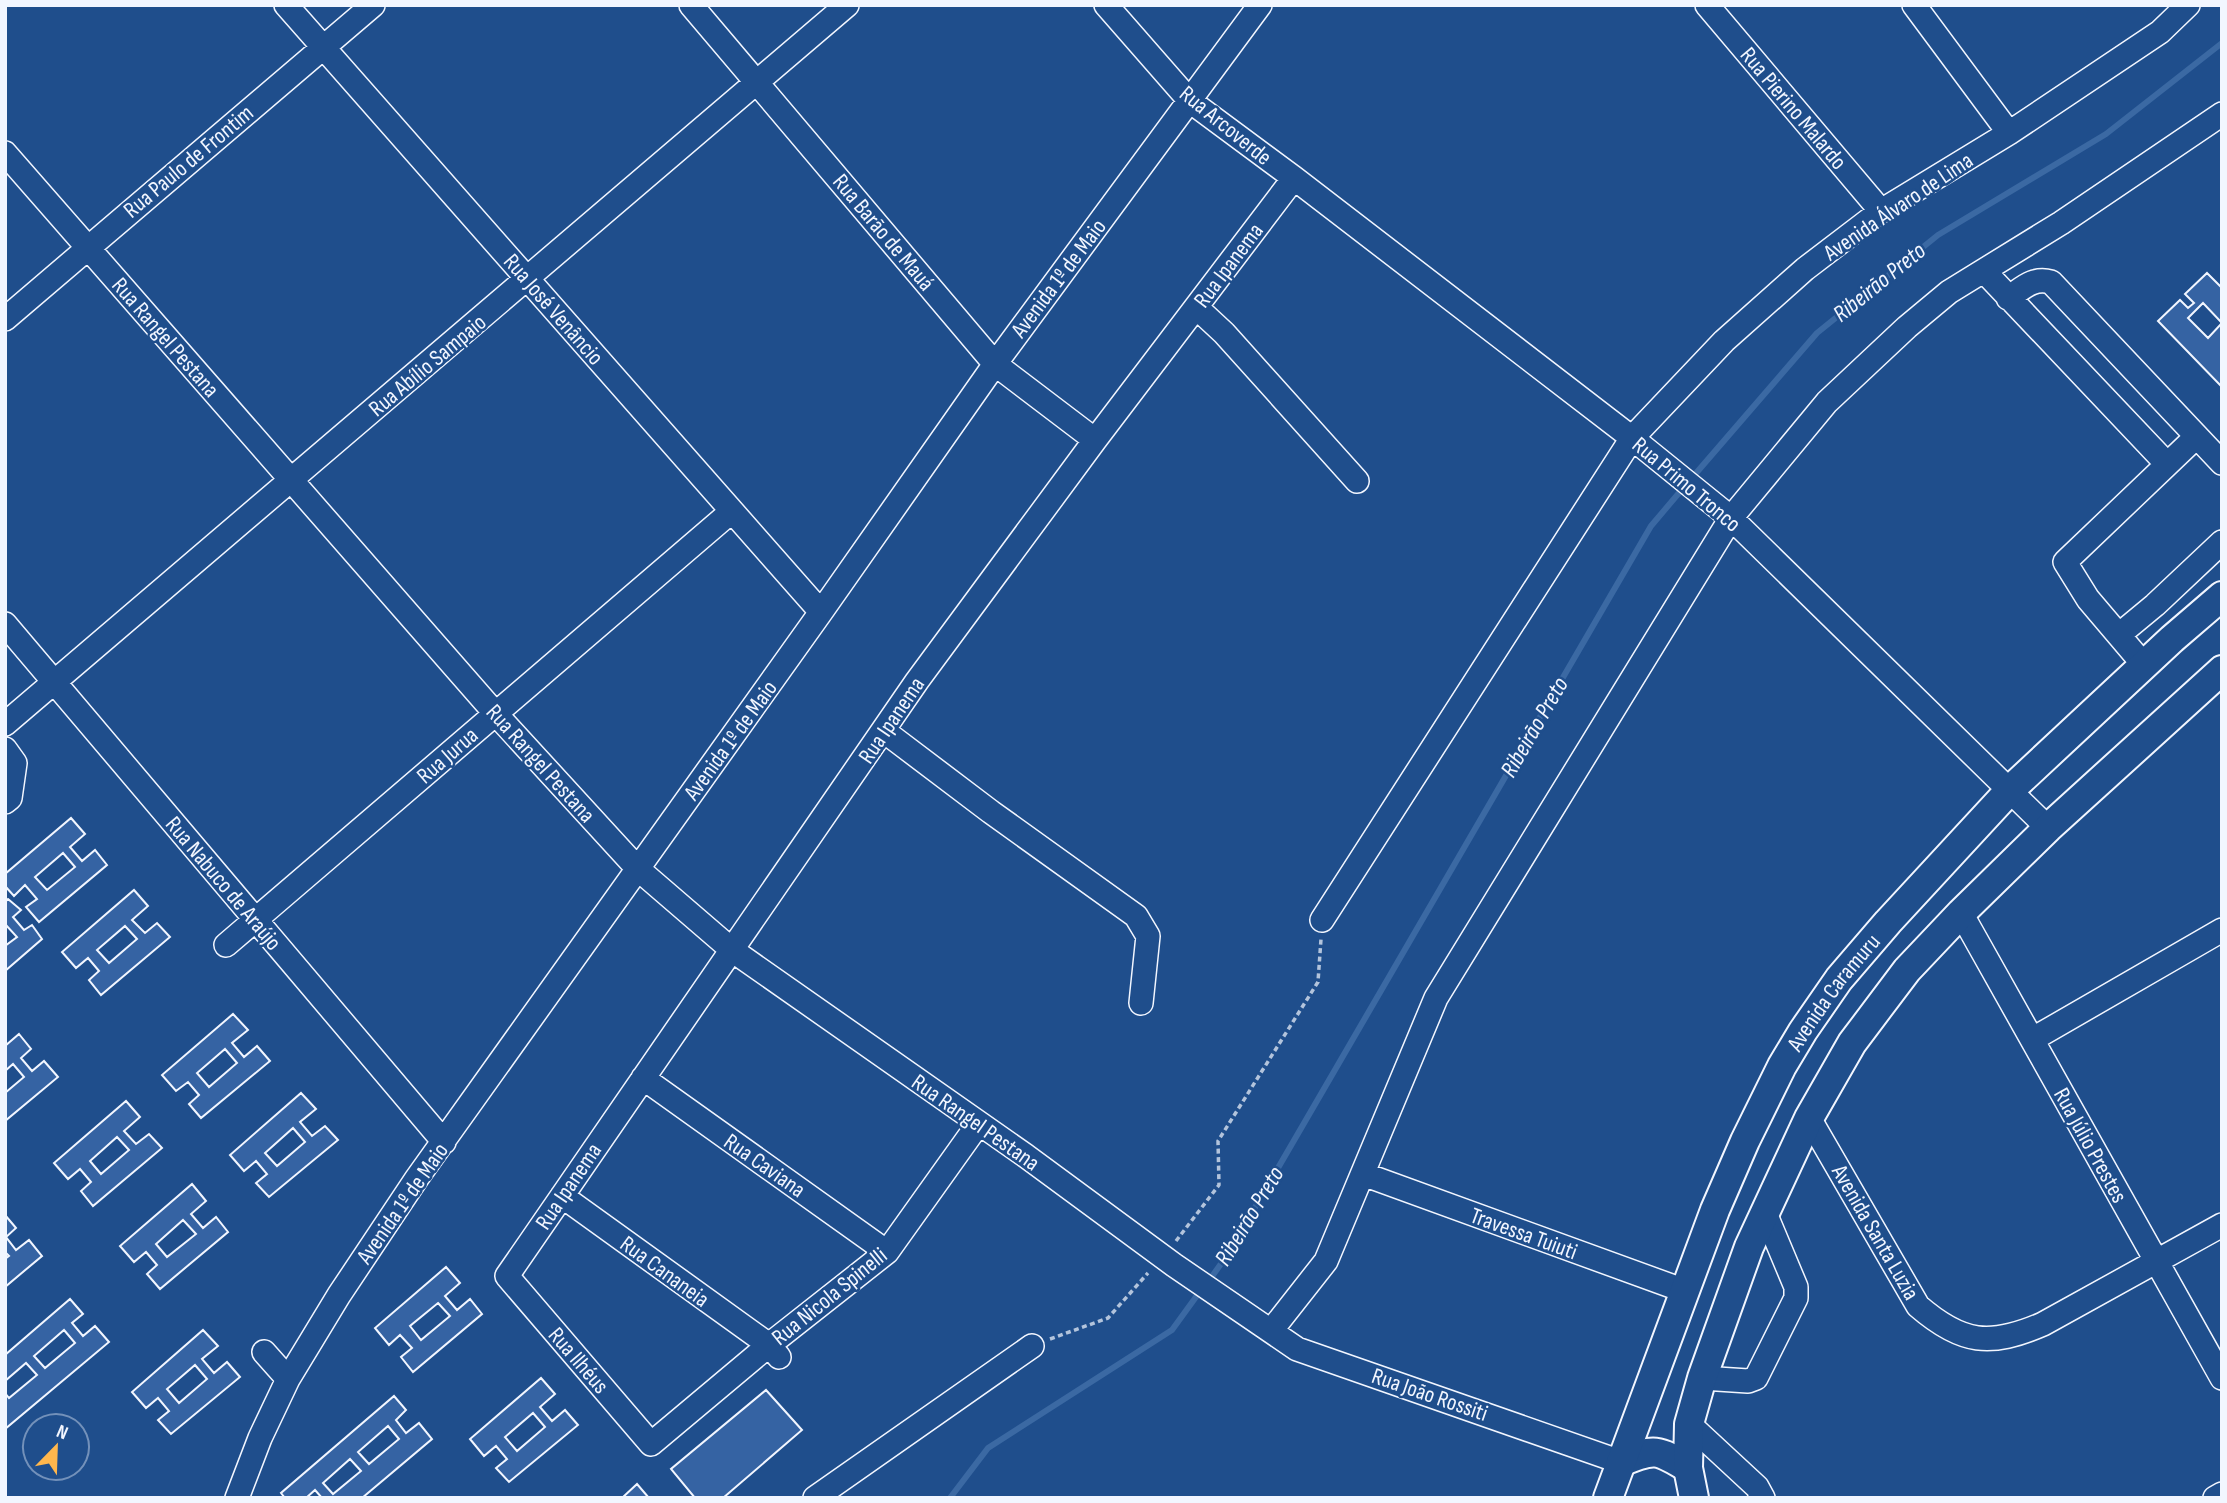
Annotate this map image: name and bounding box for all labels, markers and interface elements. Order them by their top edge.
street label: Rua Pierino Malardo [1734,42,1852,175]
street label: Rua Arcoverde [1174,80,1277,172]
street label: Rua Paulo de Frontim [118,99,259,224]
street label: Avenida Álvaro de Lima [1818,147,1978,268]
street label: Rua Barão de Mauá [826,169,940,297]
street label: Avenida 1º de Maio [1005,214,1112,344]
street label: Rua Ipanema [1188,218,1270,313]
water label: Ribeirão Preto [1827,236,1932,328]
street label: Rua José Venâncio [497,248,609,371]
street label: Rua Rangel Pestana [106,272,225,403]
street label: Rua Abílio Sampaio [363,309,492,423]
street label: Rua Primo Tronco [1626,431,1746,538]
street label: Rua Ipanema [853,672,931,769]
water label: Ribeirão Preto [1494,672,1575,782]
street label: Avenida 1º de Maio [677,675,784,807]
street label: Rua Rangel Pestana [480,699,601,829]
street label: Rua Jurua [411,722,484,790]
street label: Rua Nabuco de Araújo [159,811,287,956]
street label: Avenida Caramuru [1781,928,1887,1057]
street label: Rua Rangel Pestana [906,1068,1045,1177]
street label: Rua Júlio Prestes [2047,1083,2133,1208]
street label: Rua Caviana [718,1128,811,1204]
street label: Avenida 1º de Maio [350,1138,455,1270]
street label: Rua Ipanema [530,1138,608,1235]
street label: Avenida Santa Luzia [1825,1159,1925,1305]
water label: Ribeirão Preto [1208,1161,1290,1271]
street label: Travessa Tuiuti [1466,1202,1581,1266]
street label: Rua Cananeia [614,1230,714,1313]
street label: Rua Nicola Spinelli [766,1242,893,1352]
street label: Rua Ilhéus [542,1322,615,1400]
street label: Rua João Rossiti [1368,1362,1491,1428]
north arrow [21,1412,91,1482]
text: N [53,1420,71,1445]

